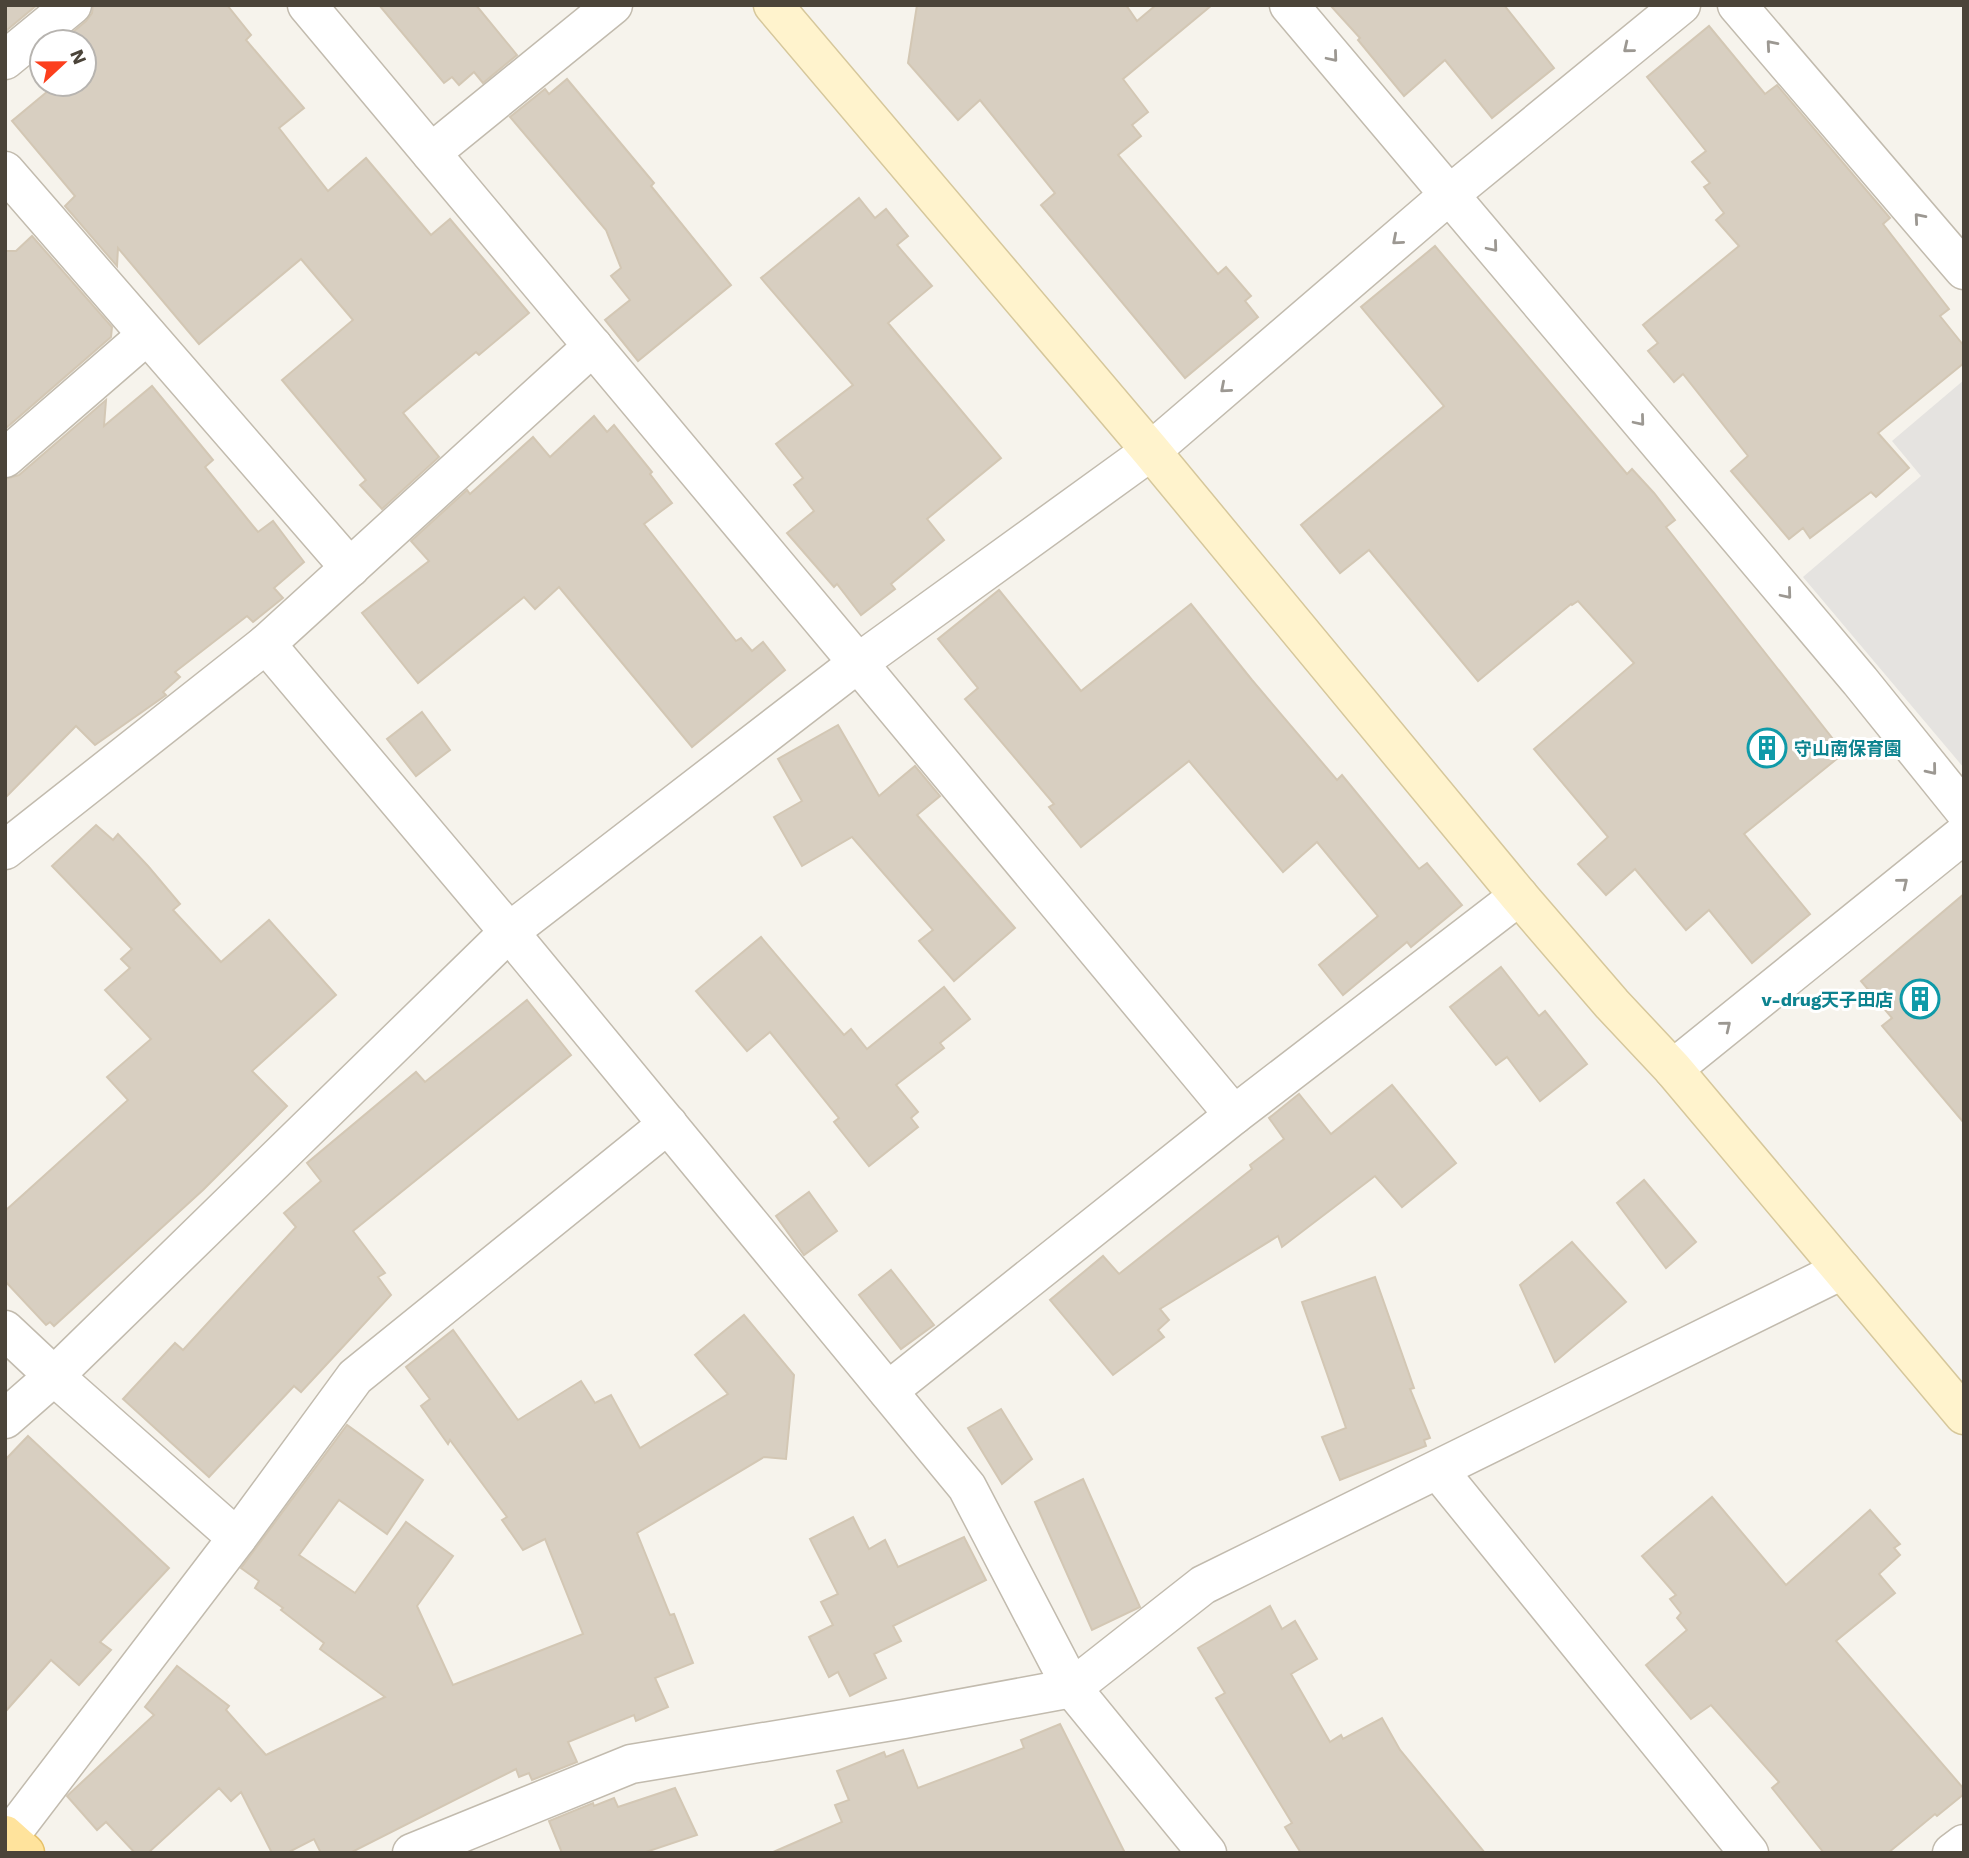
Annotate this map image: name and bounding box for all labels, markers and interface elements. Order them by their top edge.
north arrow [28,28,98,98]
one-way arrow [1624,40,1636,53]
one-way arrow [1767,40,1780,53]
text: N [65,46,92,68]
one-way arrow [1325,49,1337,62]
one-way arrow [1915,213,1927,226]
one-way arrow [1392,232,1405,244]
one-way arrow [1485,239,1497,252]
one-way arrow [1220,380,1233,392]
one-way arrow [1632,412,1644,425]
one-way arrow [1779,586,1791,599]
building icon: 守山南保育園 [1746,727,1788,769]
place label: 守山南保育園 [1794,738,1902,759]
one-way arrow [1923,762,1936,774]
one-way arrow [1896,878,1908,891]
building icon: v-drug天子田店 [1899,978,1941,1020]
place label: v-drug天子田店 [1761,989,1893,1010]
one-way arrow [1719,1021,1731,1034]

